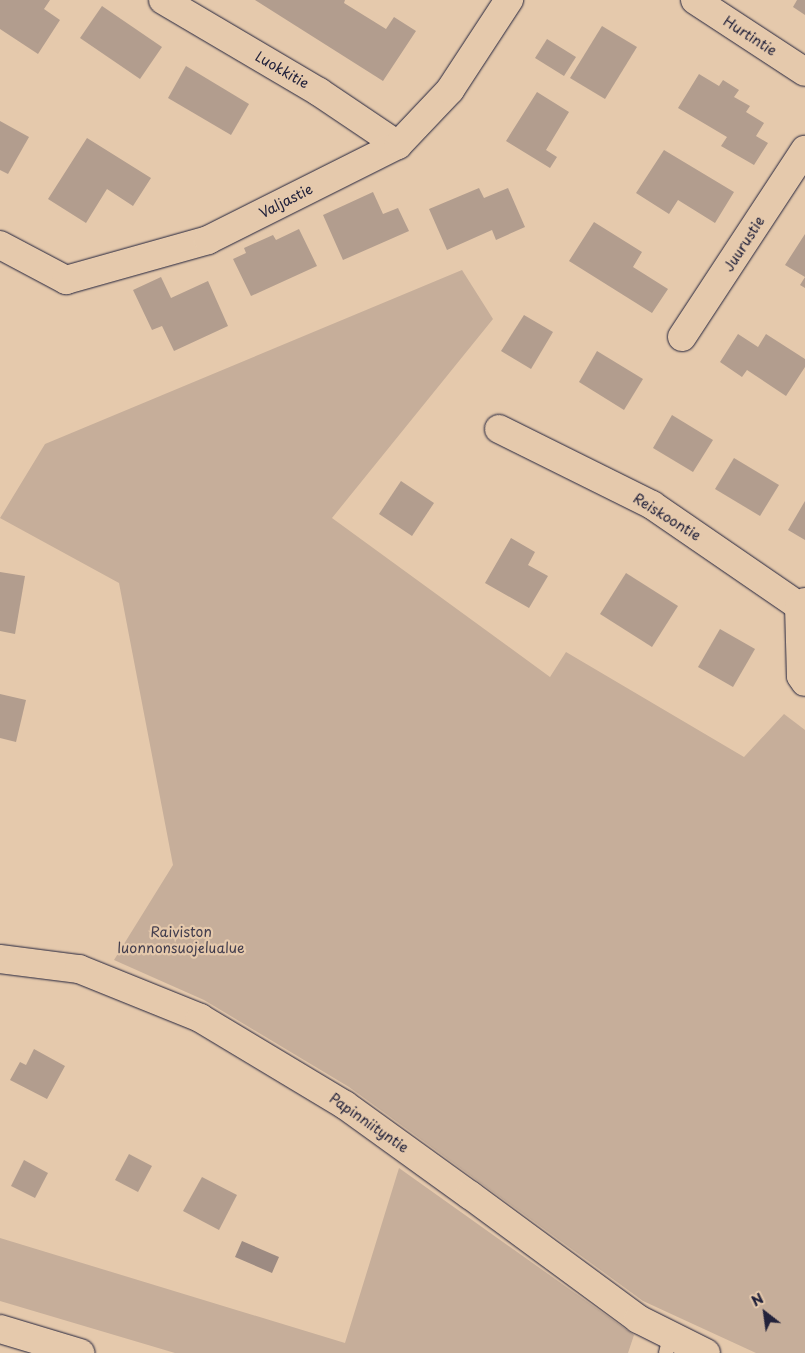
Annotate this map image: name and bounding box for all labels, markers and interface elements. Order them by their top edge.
street label: Hurtintie [720,13,780,59]
street label: Luokkitie [252,48,312,92]
street label: Valjastie [256,180,316,222]
street label: Juurustie [720,213,768,275]
street label: Reiskoontie [630,490,704,544]
park label: Raiviston luonnonsuojelualue [117,924,245,956]
street label: Papinniityntie [326,1090,412,1156]
north arrow [740,1288,790,1338]
text: N [747,1288,767,1311]

